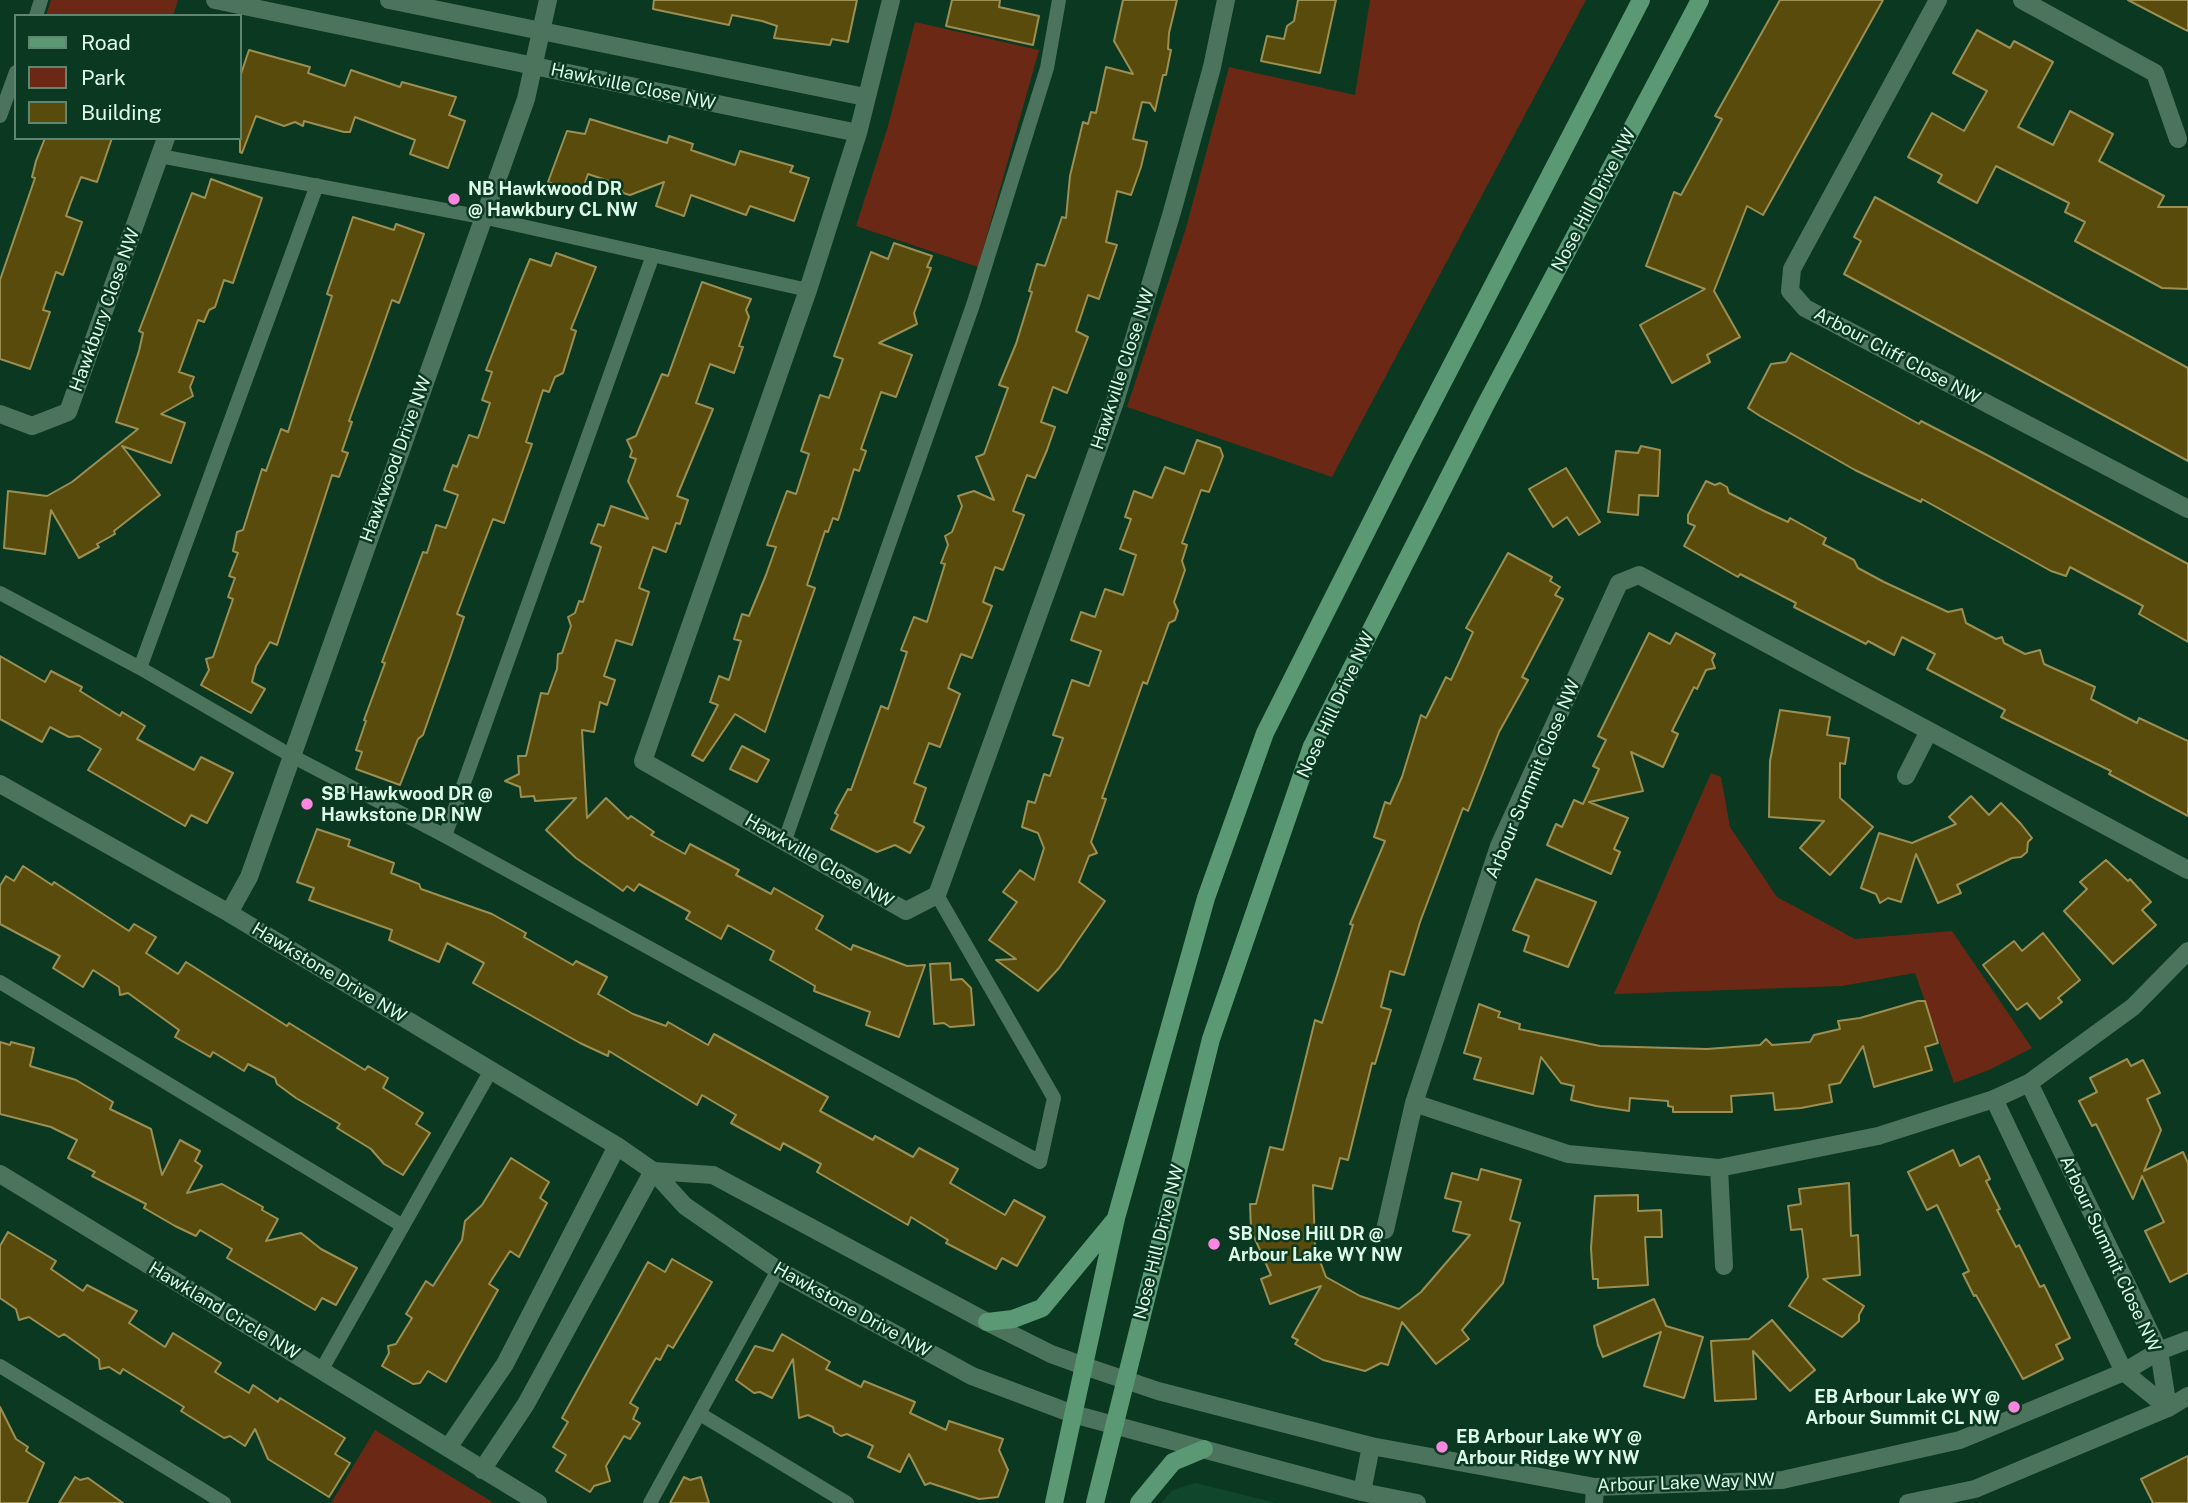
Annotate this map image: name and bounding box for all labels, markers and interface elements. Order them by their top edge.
legend [14,14,242,140]
text: Road [81,30,131,55]
street label: Hawkville Close NW [549,59,717,115]
text: Park [81,65,126,90]
text: Building [81,100,162,125]
street label: Nose Hill Drive NW [1547,125,1641,275]
place label: NB Hawkwood DR @ Hawkbury CL NW [468,178,638,220]
marker: NB Hawkwood DR @ Hawkbury CL NW [446,191,462,207]
street label: Hawkbury Close NW [65,225,145,395]
street label: Hawkville Close NW [1087,286,1159,452]
street label: Arbour Cliff Close NW [1810,303,1984,409]
street label: Hawkwood Drive NW [356,373,436,545]
street label: Nose Hill Drive NW [1293,628,1379,782]
street label: Arbour Summit Close NW [1481,676,1585,882]
place label: SB Hawkwood DR @ Hawkstone DR NW [321,783,493,826]
marker: SB Hawkwood DR @ Hawkstone DR NW [299,796,315,812]
street label: Hawkville Close NW [741,810,897,912]
street label: Hawkstone Drive NW [248,918,410,1028]
street label: Arbour Summit Close NW [2055,1152,2165,1356]
street label: Nose Hill Drive NW [1129,1162,1189,1322]
place label: SB Nose Hill DR @ Arbour Lake WY NW [1228,1223,1403,1266]
marker: SB Nose Hill DR @ Arbour Lake WY NW [1206,1236,1222,1252]
street label: Hawkland Circle NW [145,1257,303,1365]
street label: Hawkstone Drive NW [770,1258,934,1362]
place label: EB Arbour Lake WY @ Arbour Summit CL NW [1805,1386,2000,1428]
marker: EB Arbour Lake WY @ Arbour Summit CL NW [2006,1399,2022,1415]
place label: EB Arbour Lake WY @ Arbour Ridge WY NW [1456,1426,1642,1468]
marker: EB Arbour Lake WY @ Arbour Ridge WY NW [1434,1439,1450,1455]
street label: Arbour Lake Way NW [1597,1469,1775,1497]

